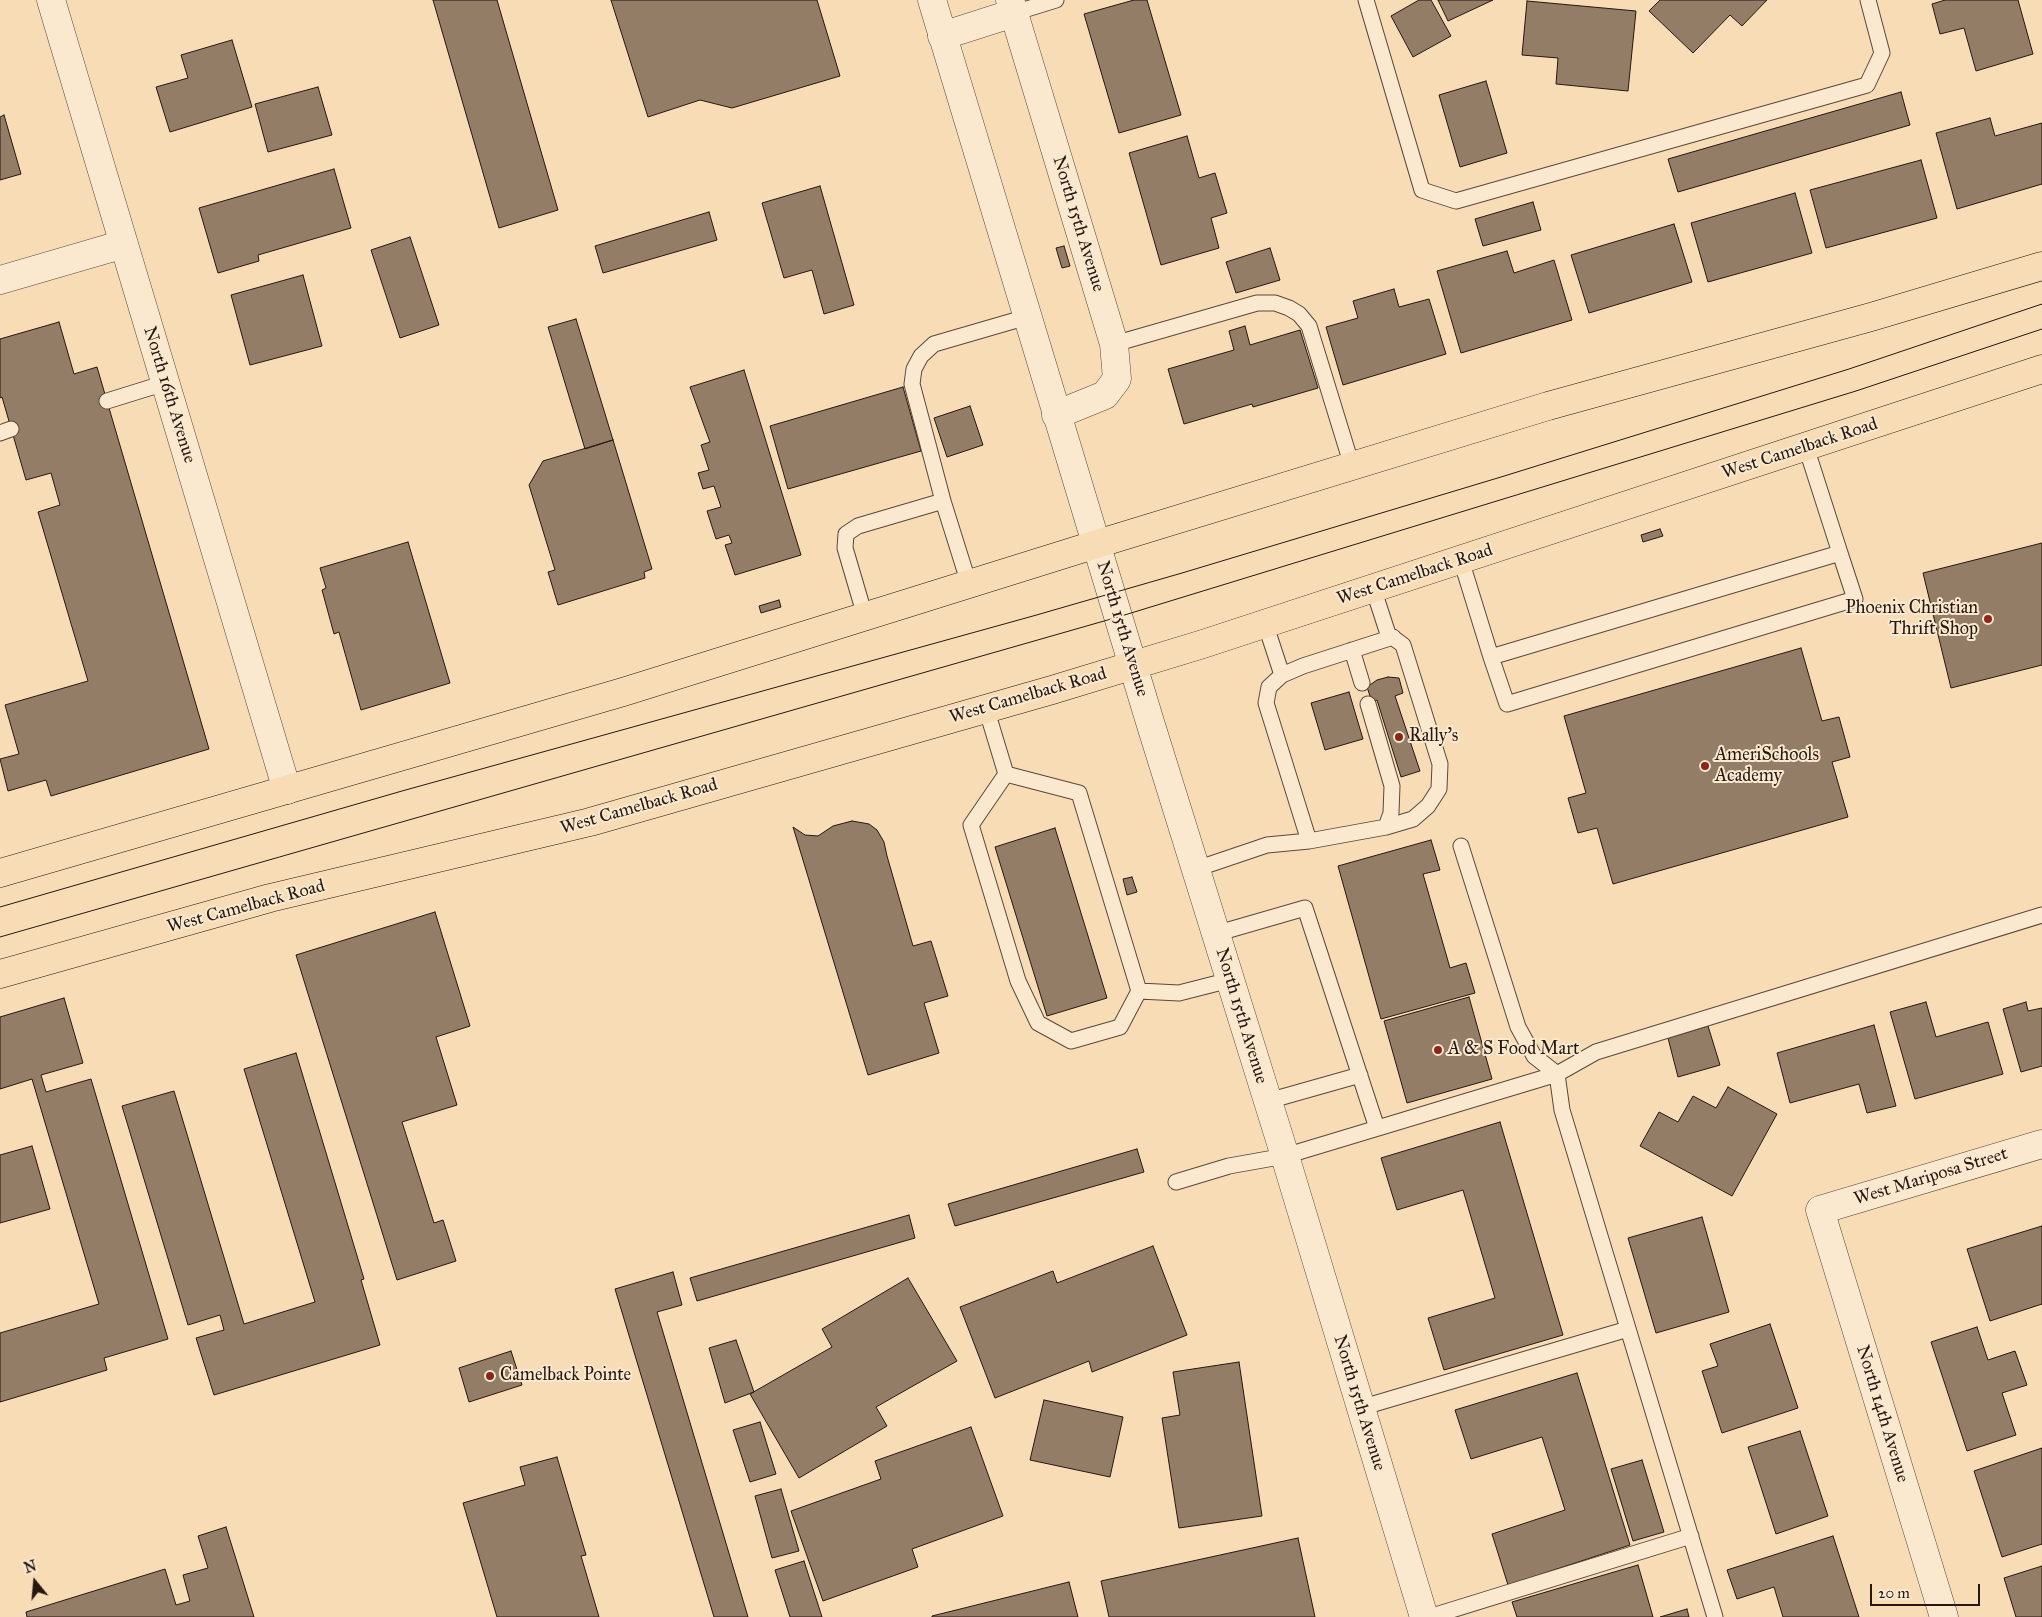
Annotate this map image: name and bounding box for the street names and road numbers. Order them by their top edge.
street label: North 15th Avenue [1047,154,1109,294]
street label: North 16th Avenue [138,324,200,466]
street label: West Camelback Road [1719,414,1881,484]
street label: West Camelback Road [1334,540,1496,610]
street label: North 15th Avenue [1091,559,1153,699]
street label: West Camelback Road [947,663,1109,729]
street label: West Camelback Road [558,774,720,840]
street label: West Camelback Road [165,876,327,938]
street label: North 15th Avenue [1210,946,1272,1086]
street label: West Mariposa Street [1852,1143,2010,1211]
street label: North 15th Avenue [1328,1333,1390,1473]
street label: North 14th Avenue [1851,1343,1913,1485]

